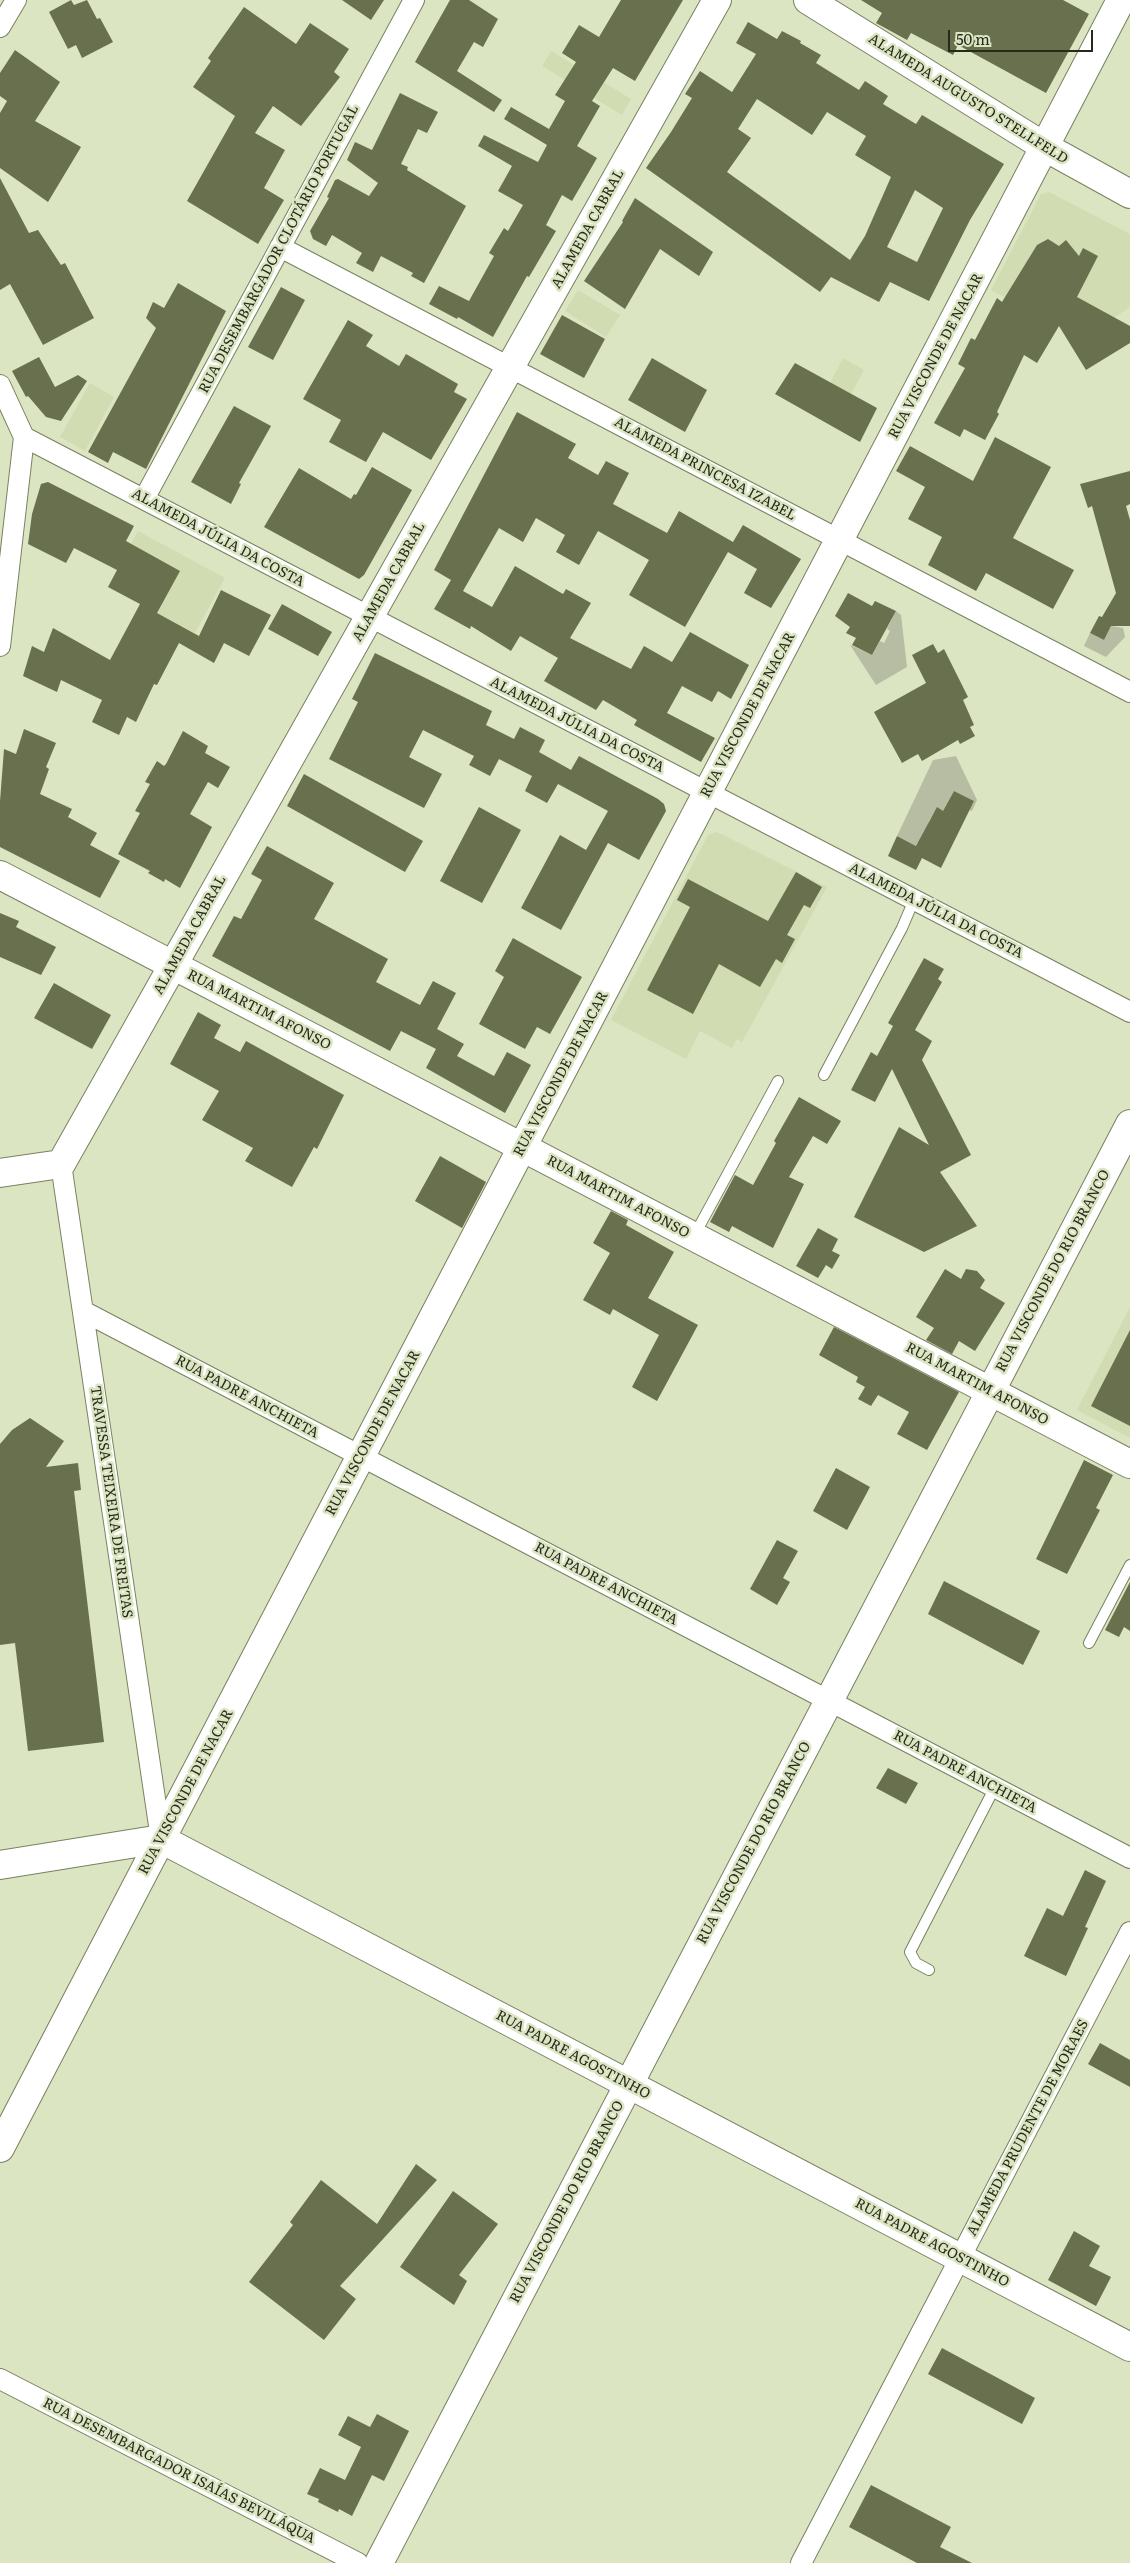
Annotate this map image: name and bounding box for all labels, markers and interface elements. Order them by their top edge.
scale bar [950,20,1095,52]
text: 50 m [956,27,990,50]
street label: ALAMEDA AUGUSTO STELLFELD [865,30,1071,168]
street label: RUA DESEMBARGADOR CLOTÁRIO PORTUGAL [195,102,363,396]
street label: ALAMEDA CABRAL [548,166,628,292]
street label: RUA VISCONDE DE NACAR [885,270,987,442]
street label: ALAMEDA PRINCESA IZABEL [611,414,799,524]
street label: ALAMEDA JÚLIA DA COSTA [129,485,307,591]
street label: ALAMEDA CABRAL [349,519,429,645]
street label: RUA VISCONDE DE NACAR [697,629,799,801]
street label: ALAMEDA JÚLIA DA COSTA [487,674,667,776]
street label: ALAMEDA JÚLIA DA COSTA [846,860,1026,962]
street label: ALAMEDA CABRAL [150,872,230,998]
street label: RUA MARTIM AFONSO [184,966,334,1054]
street label: RUA VISCONDE DE NACAR [510,988,612,1160]
street label: RUA MARTIM AFONSO [544,1152,692,1242]
street label: RUA VISCONDE DO RIO BRANCO [992,1167,1114,1375]
street label: RUA MARTIM AFONSO [903,1339,1051,1429]
street label: RUA VISCONDE DE NACAR [322,1347,424,1519]
street label: RUA PADRE ANCHIETA [172,1352,322,1442]
street label: TRAVESSA TEIXEIRA DE FREITAS [86,1385,136,1619]
street label: RUA PADRE ANCHIETA [531,1539,681,1629]
street label: RUA VISCONDE DE NACAR [135,1706,237,1878]
street label: RUA PADRE ANCHIETA [890,1727,1040,1817]
street label: RUA VISCONDE DO RIO BRANCO [693,1739,815,1947]
street label: RUA PADRE AGOSTINHO [493,2007,653,2103]
street label: ALAMEDA PRUDENTE DE MORAES [964,2017,1092,2239]
street label: RUA VISCONDE DO RIO BRANCO [506,2098,628,2306]
street label: RUA PADRE AGOSTINHO [852,2195,1012,2291]
street label: RUA DESEMBARGADOR ISAÍAS BEVILÁQUA [40,2395,318,2547]

